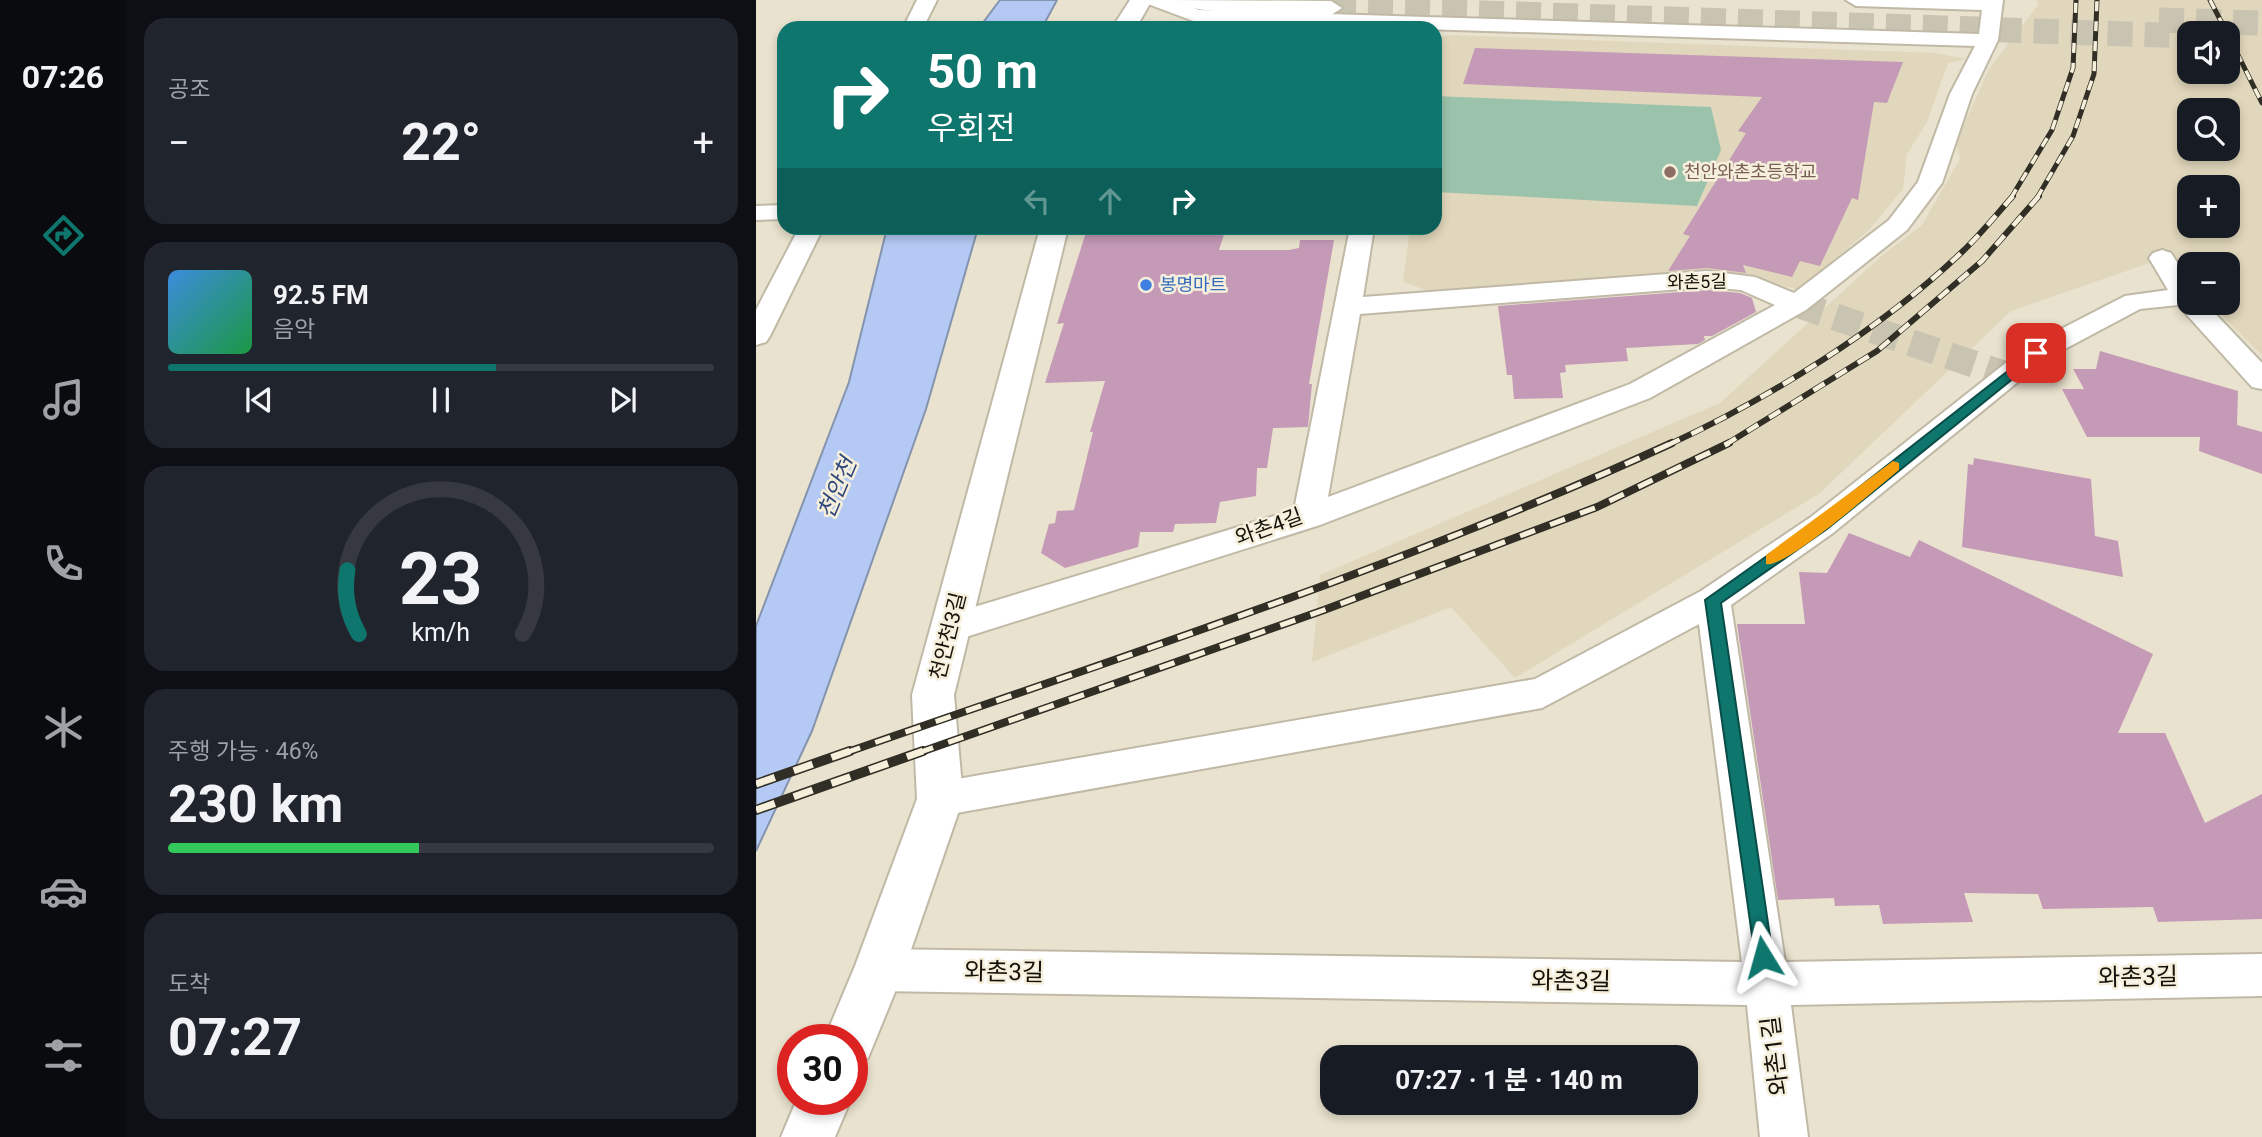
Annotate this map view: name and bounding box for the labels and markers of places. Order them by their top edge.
place label: 천안와촌초등학교 [1684,161,1816,182]
marker: 천안와촌초등학교 [1662,164,1678,180]
place label: 봉명마트 [1160,274,1226,295]
marker: 봉명마트 [1138,277,1154,293]
pin [2006,323,2066,383]

